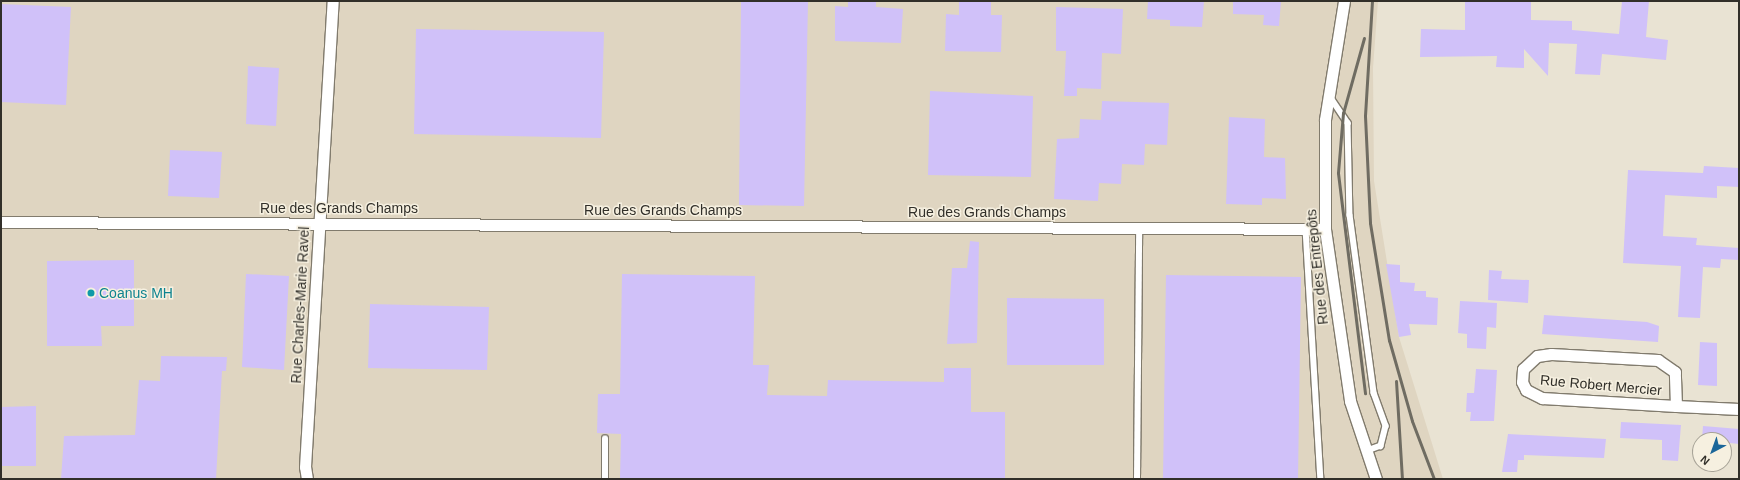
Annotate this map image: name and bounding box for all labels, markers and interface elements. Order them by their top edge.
street label: Rue des Grands Champs [260,200,418,216]
street label: Rue des Grands Champs [584,202,742,218]
street label: Rue des Grands Champs [908,204,1066,220]
street label: Rue des Entrepôts [1303,208,1331,326]
street label: Rue Charles-Marie Ravel [287,226,313,384]
place label: Coanus MH [99,285,173,301]
marker: Coanus MH [86,288,96,298]
street label: Rue Robert Mercier [1539,371,1663,399]
north arrow [1692,432,1732,472]
text: N [1698,453,1712,467]

